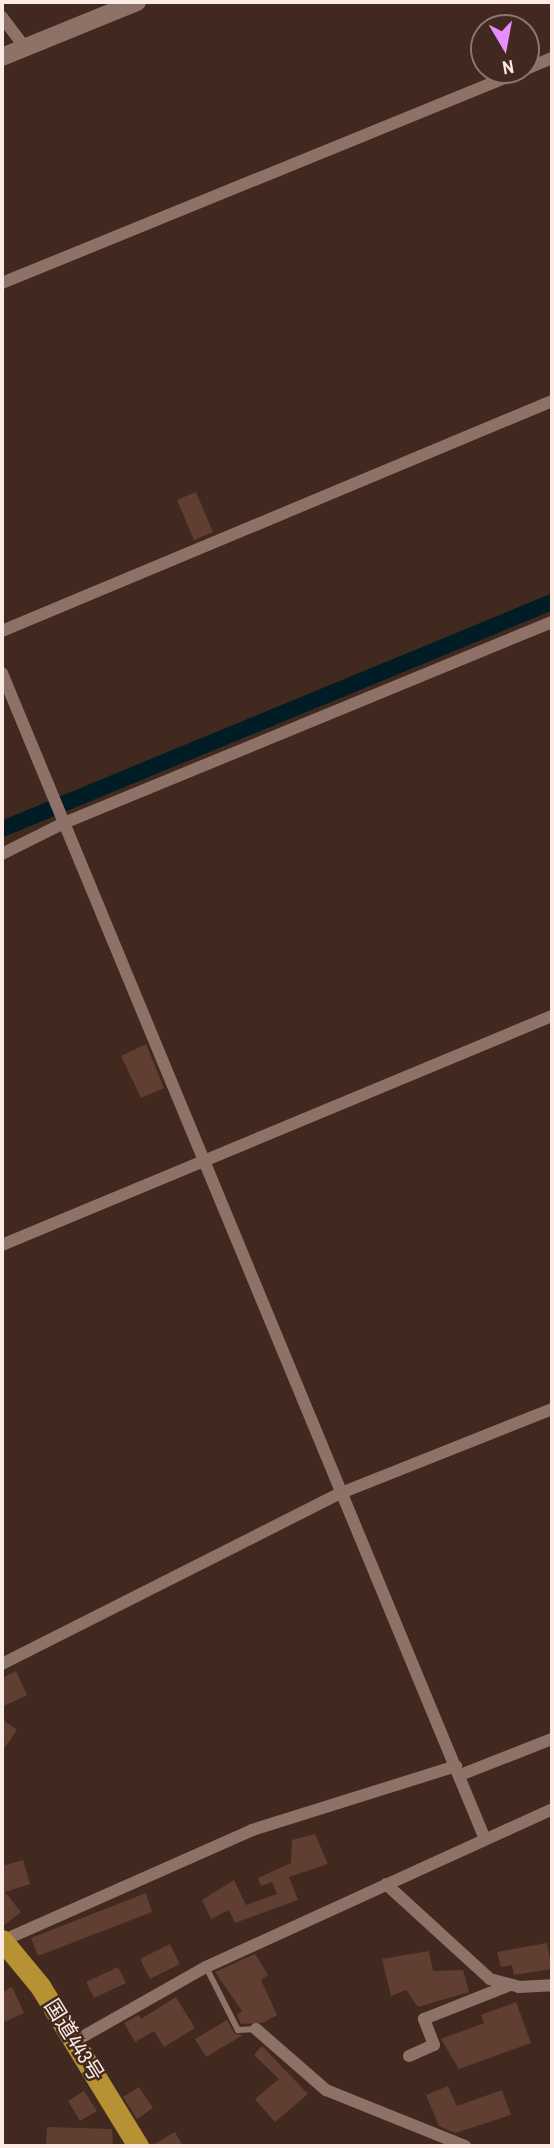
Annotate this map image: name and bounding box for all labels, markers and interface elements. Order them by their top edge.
north arrow [470,14,540,84]
text: N [501,54,516,81]
street label: 国道443号 [39,1994,109,2086]

